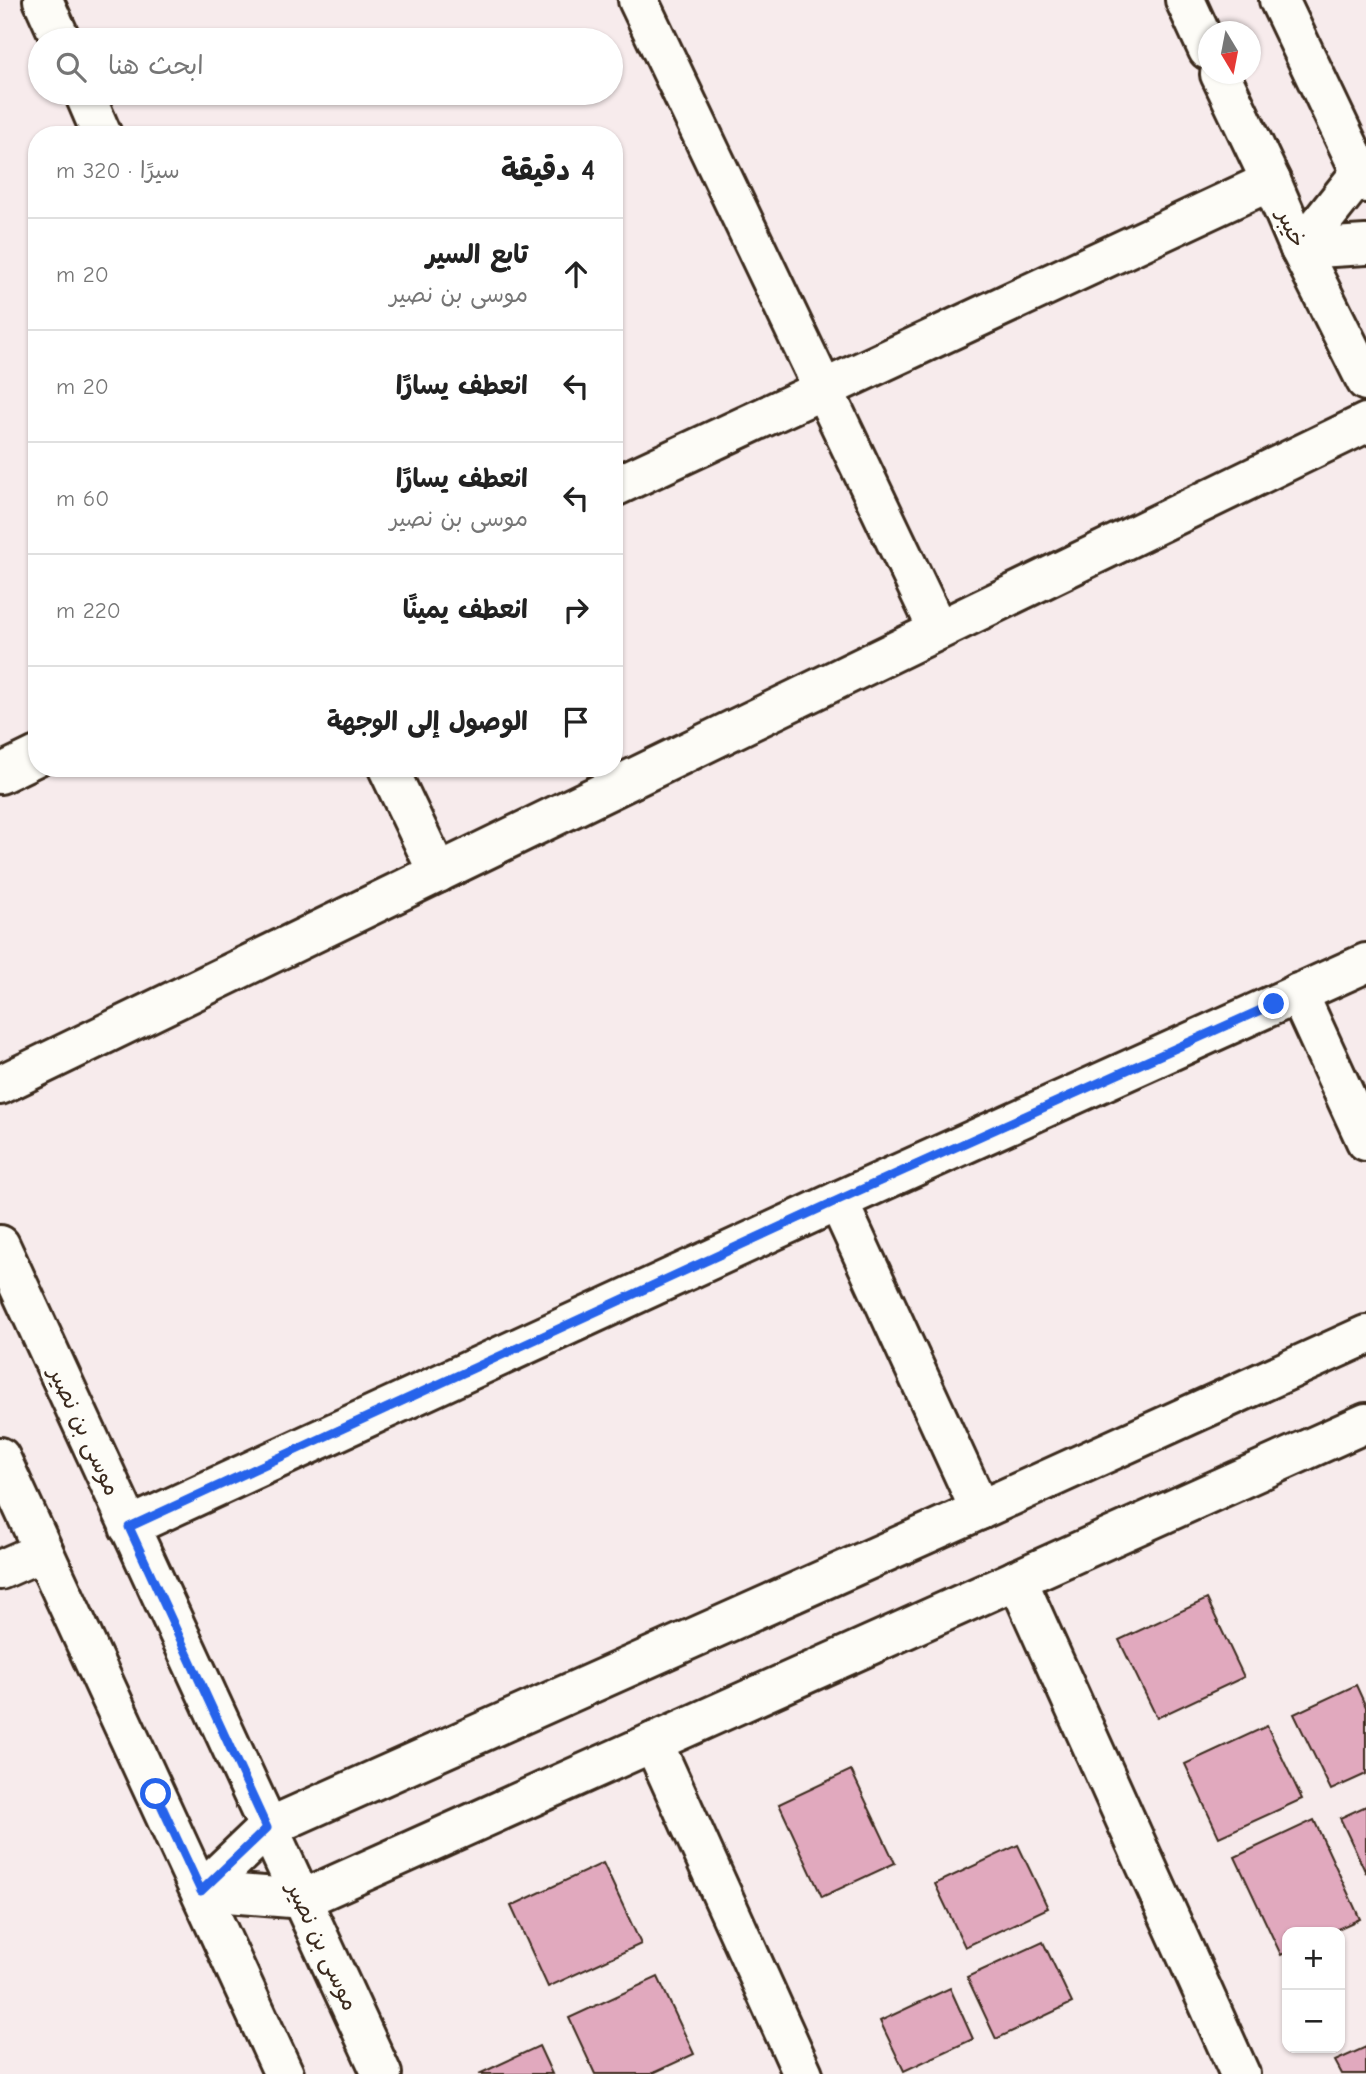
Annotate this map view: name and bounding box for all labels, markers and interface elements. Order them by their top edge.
north arrow [1198,21,1261,84]
search box [28,28,623,105]
icon: search [52,48,90,86]
text: ابحث هنا [108,51,204,81]
text: 4 دقيقة [501,153,595,188]
text: سيرًا · 320 m [56,157,180,184]
street label: خيبر [1270,203,1312,252]
text: تابع السير [426,240,528,270]
icon: ahead [557,255,595,293]
text: 20 m [56,261,109,288]
text: موسى بن نصير [389,281,528,308]
icon: left [557,367,595,405]
text: انعطف يسارًا [396,371,528,401]
text: 20 m [56,373,109,400]
text: انعطف يسارًا [396,464,528,494]
icon: left [557,479,595,517]
text: 60 m [56,485,109,512]
text: موسى بن نصير [389,505,528,532]
icon: right [557,591,595,629]
text: انعطف يمينًا [403,595,528,625]
text: 220 m [56,597,121,624]
icon: arrive [557,703,595,741]
text: الوصول إلى الوجهة [327,707,528,737]
route end [1258,988,1289,1019]
street label: موسى بن نصير [41,1361,126,1500]
route start [140,1778,171,1809]
street label: موسى بن نصير [279,1876,364,2015]
map controls [1282,1927,1345,2053]
button: + [1282,1927,1345,1990]
button: − [1282,1990,1345,2053]

